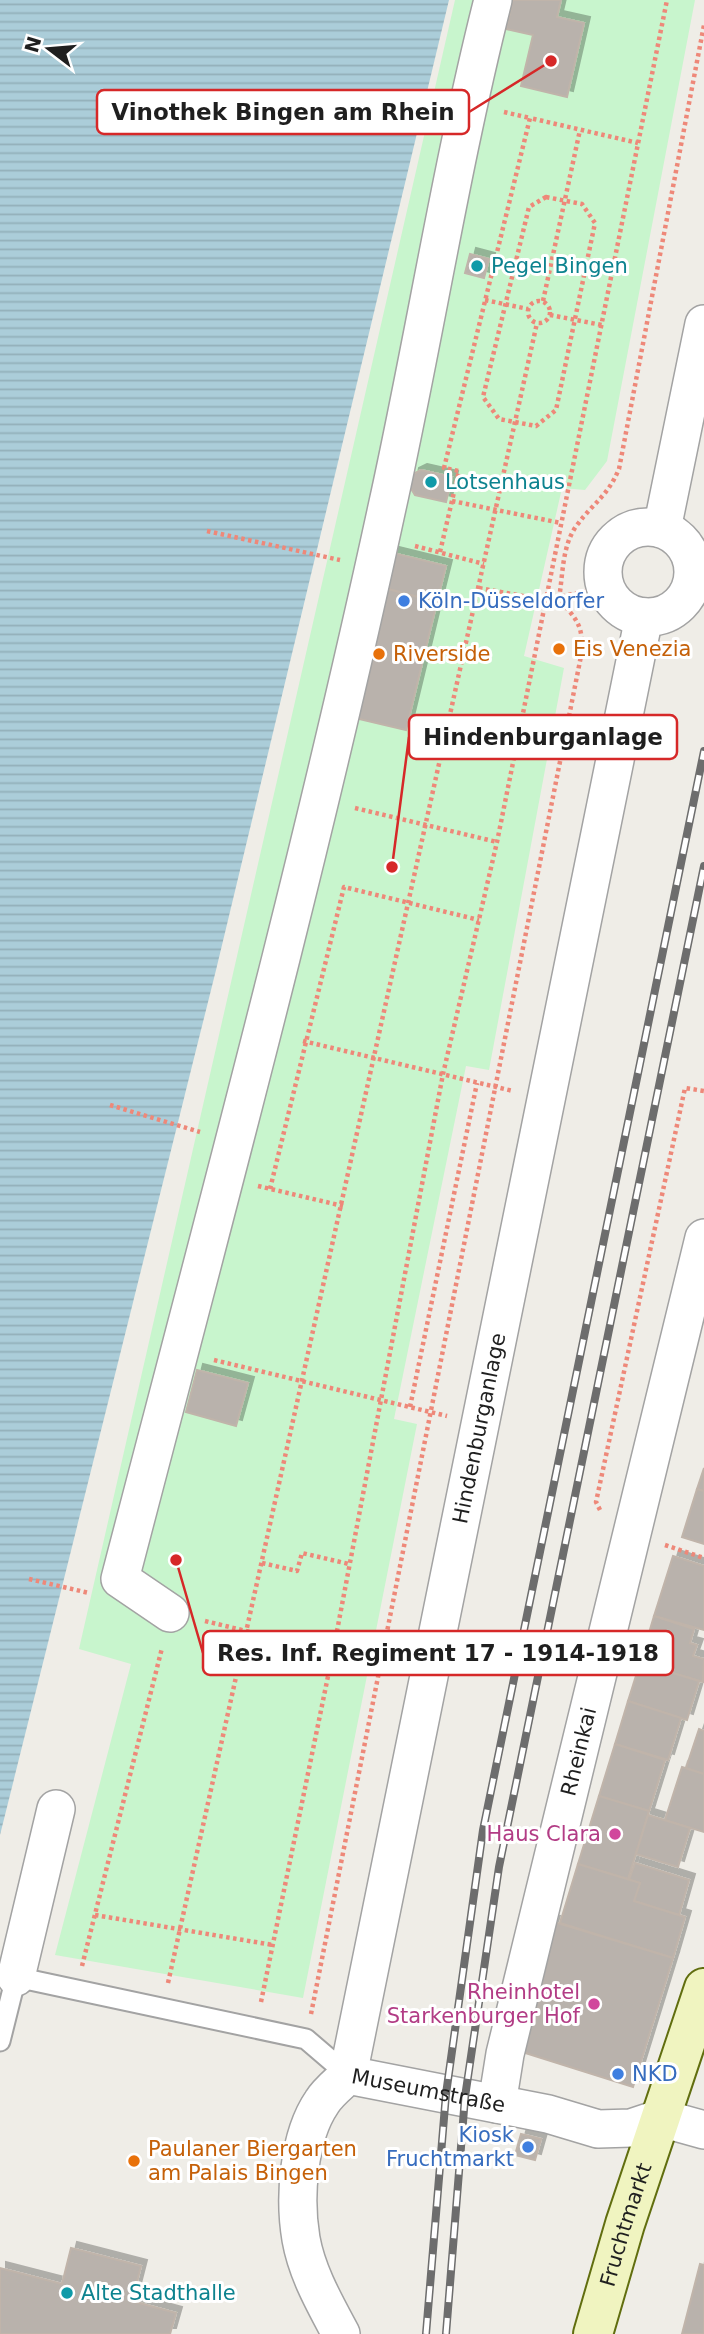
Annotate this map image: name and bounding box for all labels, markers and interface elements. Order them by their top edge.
north arrow [14,14,84,84]
text: N [20,34,45,55]
callout: Vinothek Bingen am Rhein [97,90,469,134]
text: Vinothek Bingen am Rhein [111,99,455,125]
place label: Pegel Bingen [491,254,628,278]
marker: Pegel Bingen [469,258,485,274]
place label: Lotsenhaus [445,470,565,494]
marker: Lotsenhaus [423,474,439,490]
place label: Köln-Düsseldorfer [418,589,605,613]
marker: Köln-Düsseldorfer [396,593,412,609]
place label: Eis Venezia [573,637,691,661]
marker: Eis Venezia [551,641,567,657]
place label: Riverside [393,642,490,666]
marker: Riverside [371,646,387,662]
callout: Hindenburganlage [409,715,677,759]
text: Hindenburganlage [423,724,663,750]
street label: Hindenburganlage [448,1331,510,1526]
callout: Res. Inf. Regiment 17 - 1914-1918 [203,1631,673,1675]
text: Res. Inf. Regiment 17 - 1914-1918 [217,1640,659,1666]
street label: Rheinkai [556,1705,601,1798]
place label: Haus Clara [487,1822,601,1846]
marker: Haus Clara [607,1826,623,1842]
place label: Rheinhotel Starkenburger Hof [387,1980,581,2028]
marker: Rheinhotel Starkenburger Hof [586,1996,602,2012]
place label: NKD [632,2062,678,2086]
street label: Museumstraße [350,2064,507,2117]
marker: NKD [610,2066,626,2082]
place label: Kiosk Fruchtmarkt [386,2123,515,2171]
place label: Paulaner Biergarten am Palais Bingen [148,2137,357,2185]
marker: Kiosk Fruchtmarkt [520,2139,536,2155]
marker: Paulaner Biergarten am Palais Bingen [126,2153,142,2169]
street label: Fruchtmarkt [595,2160,657,2289]
place label: Alte Stadthalle [81,2281,236,2305]
marker: Alte Stadthalle [59,2285,75,2301]

